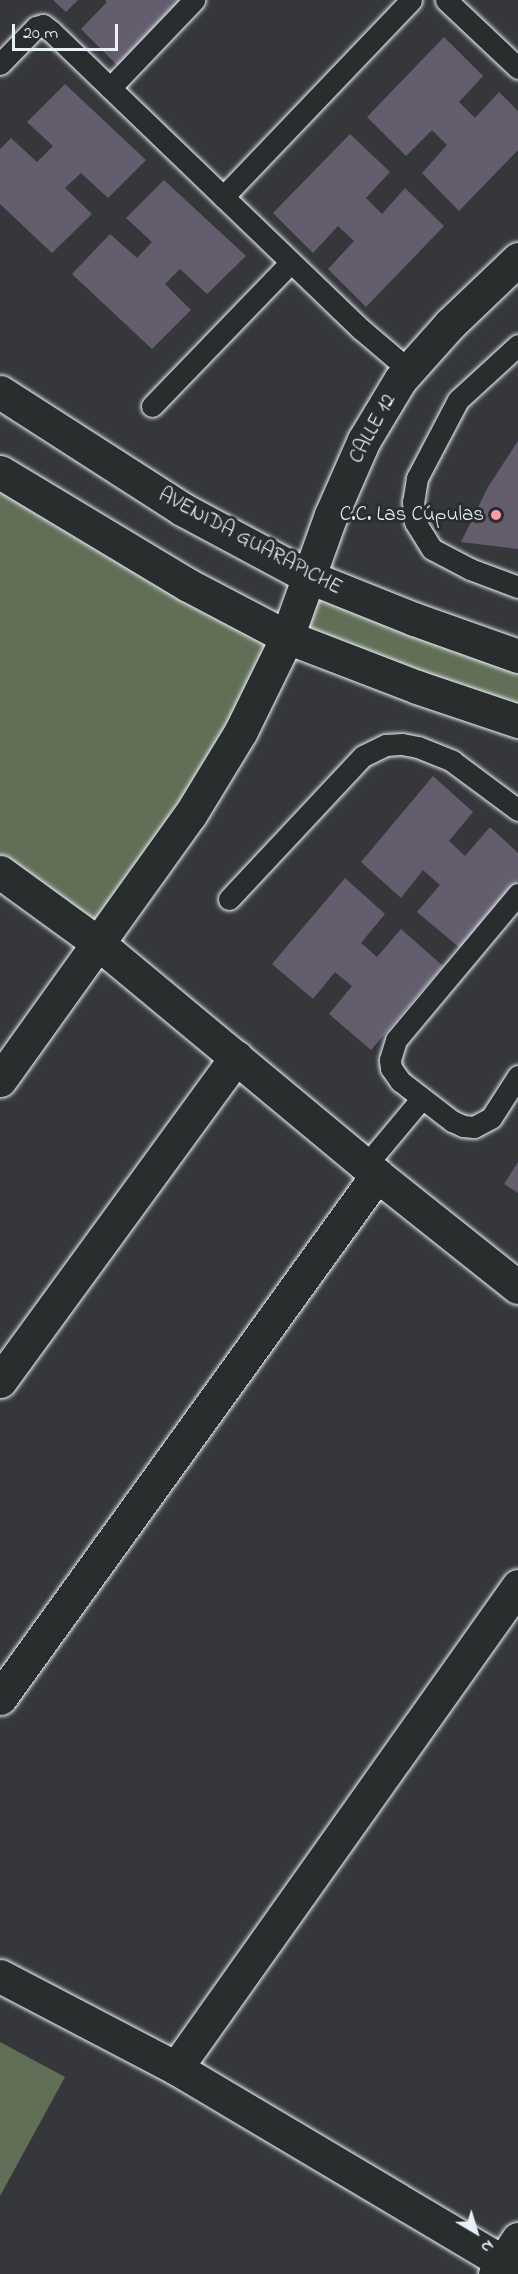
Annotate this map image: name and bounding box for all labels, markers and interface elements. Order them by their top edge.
scale bar [15,12,122,50]
text: 20 m [23,21,58,47]
street label: CALLE 12 [344,390,402,468]
street label: AVENIDA GUARAPICHE [154,483,346,601]
place label: C.C. Las Cúpulas [340,502,484,528]
marker: C.C. Las Cúpulas [489,508,503,522]
north arrow [446,2202,506,2262]
text: N [475,2233,499,2259]

